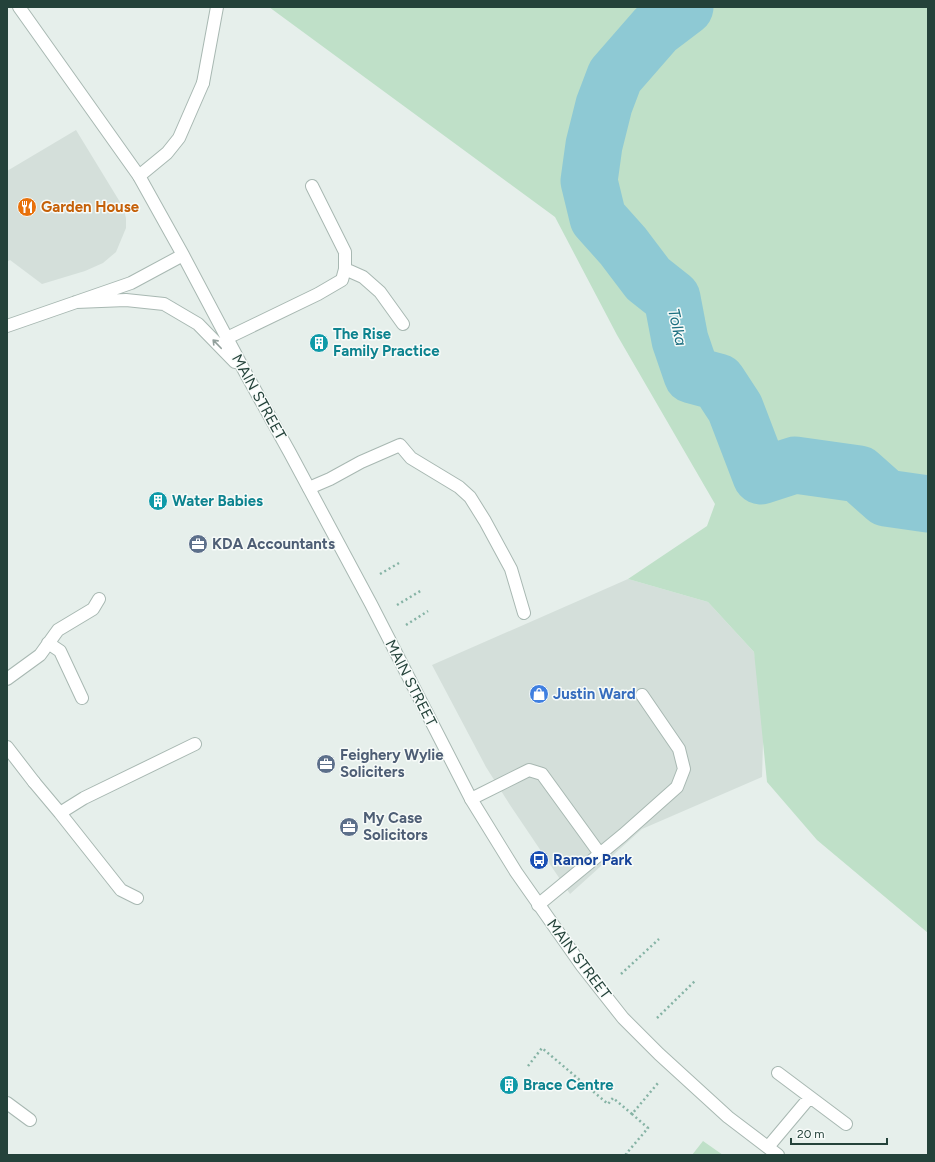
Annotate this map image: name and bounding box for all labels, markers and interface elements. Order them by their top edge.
restaurant icon: Garden House [16,196,38,218]
place label: Garden House [41,198,140,216]
water label: Tolka [664,307,691,348]
place label: The Rise Family Practice [333,325,440,360]
building icon: The Rise Family Practice [308,332,330,354]
one-way arrow [213,339,222,349]
street label: MAIN STREET [228,351,290,444]
building icon: Water Babies [147,490,169,512]
place label: Water Babies [172,492,263,510]
office icon: KDA Accountants [187,533,209,555]
place label: KDA Accountants [212,535,335,553]
street label: MAIN STREET [381,637,441,730]
shop icon: Justin Ward [528,683,550,705]
place label: Justin Ward [553,685,636,703]
place label: Feighery Wylie Soliciters [340,746,444,781]
office icon: Feighery Wylie Soliciters [315,753,337,775]
place label: My Case Solicitors [363,809,428,844]
office icon: My Case Solicitors [338,816,360,838]
bus stop icon: Ramor Park [528,849,550,871]
place label: Ramor Park [553,851,632,869]
street label: MAIN STREET [543,916,615,1003]
building icon: Brace Centre [498,1074,520,1096]
place label: Brace Centre [523,1076,614,1094]
scale bar [791,1120,887,1146]
text: 20 m [797,1127,825,1141]

